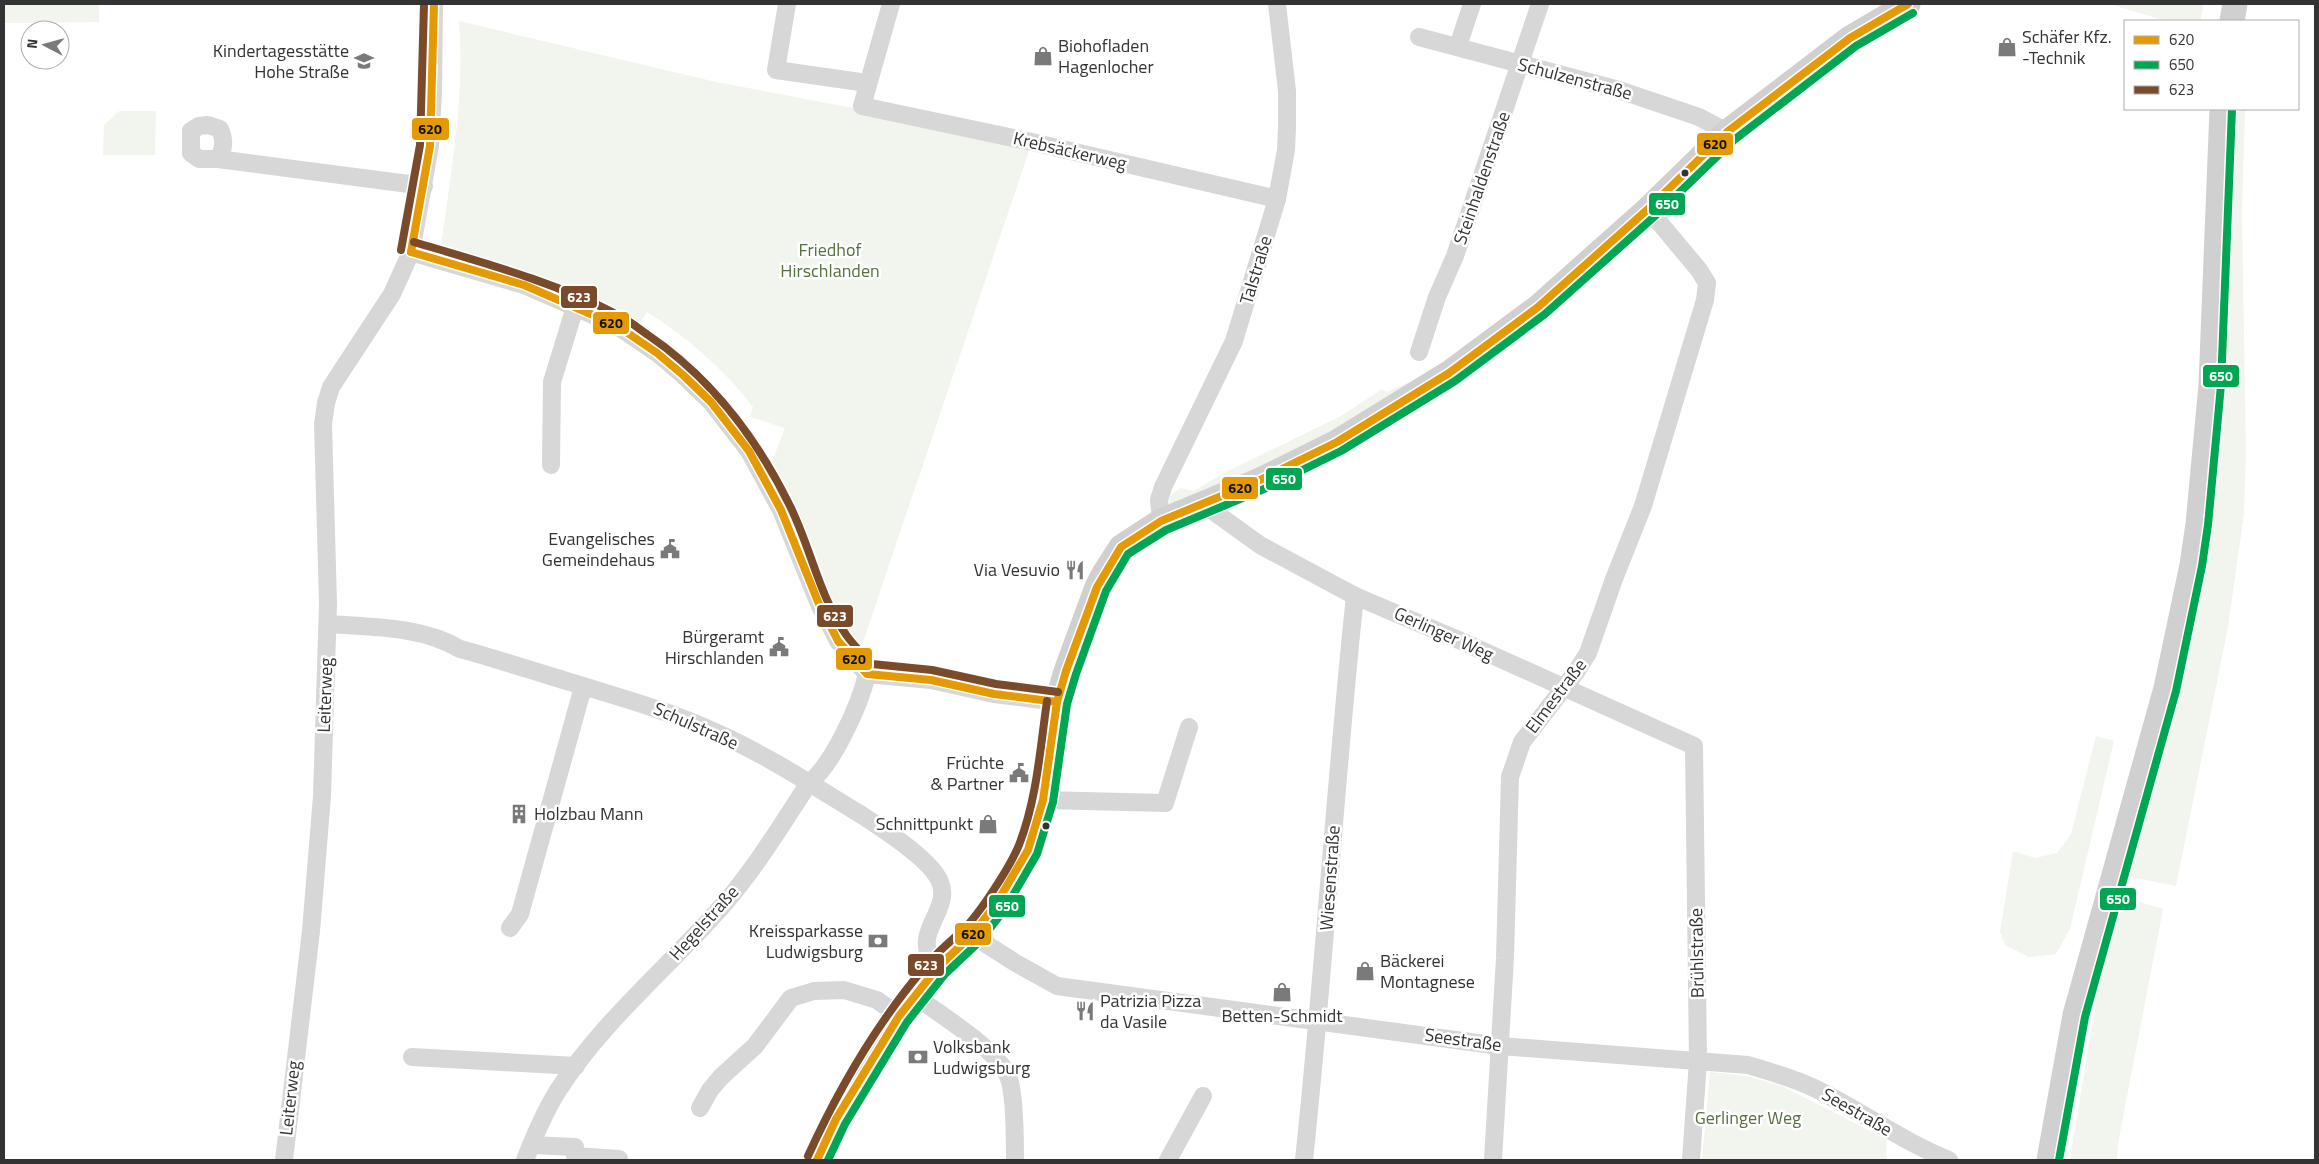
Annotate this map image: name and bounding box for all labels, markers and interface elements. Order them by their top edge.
north arrow [20,20,70,70]
legend [2124,20,2299,110]
place label: Schäfer Kfz. -Technik [2022,23,2112,71]
text: 620 [2169,28,2194,51]
place label: Biohofladen Hagenlocher [1058,32,1154,80]
shop icon: Schäfer Kfz. -Technik [1996,36,2018,58]
place label: Kindertagesstätte Hohe Straße [213,37,349,85]
text: N [21,38,43,50]
shop icon: Biohofladen Hagenlocher [1032,45,1054,67]
school or university icon: Kindertagesstätte Hohe Straße [353,50,375,72]
street label: Schulzenstraße [1515,50,1635,107]
text: 650 [2169,53,2194,76]
text: 623 [2169,78,2194,101]
street label: Steinhaldenstraße [1446,108,1517,248]
line badge: 620 [411,117,450,141]
text: 620 [418,118,442,139]
street label: Krebsäckerweg [1011,124,1130,177]
line badge: 620 [1696,132,1734,156]
text: 620 [1703,133,1727,154]
unlabelled marker [1680,168,1690,178]
line badge: 650 [1648,192,1686,216]
text: 650 [1655,193,1679,214]
street label: Talstraße [1232,232,1279,307]
park label: Friedhof Hirschlanden [780,236,880,284]
line badge: 623 [560,285,598,309]
text: 623 [567,286,591,307]
line badge: 620 [592,311,630,335]
text: 620 [599,312,623,333]
line badge: 650 [2202,364,2240,388]
text: 650 [2209,365,2233,386]
line badge: 650 [1265,467,1303,491]
text: 650 [1272,468,1296,489]
line badge: 620 [1221,476,1259,500]
text: 620 [1228,477,1252,498]
place label: Evangelisches Gemeindehaus [542,525,655,573]
public building icon: Evangelisches Gemeindehaus [659,538,681,560]
place label: Via Vesuvio [974,556,1060,583]
restaurant icon: Via Vesuvio [1064,559,1086,581]
street label: Gerlinger Weg [1390,600,1498,668]
line badge: 623 [816,604,854,628]
text: 623 [823,605,847,626]
place label: Bürgeramt Hirschlanden [665,623,765,671]
public building icon: Bürgeramt Hirschlanden [768,636,790,658]
line badge: 620 [835,647,873,671]
text: 620 [842,648,866,669]
street label: Elmestraße [1518,653,1593,739]
street label: Leiterweg [310,657,339,733]
street label: Schulstraße [649,695,743,756]
place label: Früchte & Partner [931,749,1004,797]
public building icon: Früchte & Partner [1008,762,1030,784]
place label: Holzbau Mann [534,800,643,827]
building icon: Holzbau Mann [508,803,530,825]
place label: Schnittpunkt [876,810,974,837]
shop icon: Schnittpunkt [977,813,999,835]
unlabelled marker [1041,821,1051,831]
street label: Wiesenstraße [1312,824,1347,932]
street label: Hegelstraße [662,879,745,966]
line badge: 650 [2099,887,2137,911]
text: 650 [2106,888,2130,909]
line badge: 650 [988,894,1026,918]
text: 650 [995,895,1019,916]
street label: Brühlstraße [1682,908,1711,998]
place label: Kreissparkasse Ludwigsburg [749,917,863,965]
line badge: 620 [954,922,992,946]
text: 620 [961,923,985,944]
bank icon: Kreissparkasse Ludwigsburg [867,930,889,952]
place label: Bäckerei Montagnese [1380,947,1475,995]
line badge: 623 [907,953,945,977]
text: 623 [914,954,938,975]
shop icon: Bäckerei Montagnese [1354,960,1376,982]
shop icon: Betten-Schmidt [1271,981,1293,1003]
place label: Patrizia Pizza da Vasile [1100,987,1201,1035]
restaurant icon: Patrizia Pizza da Vasile [1074,1000,1096,1022]
place label: Betten-Schmidt [1221,1002,1343,1029]
street label: Seestraße [1423,1021,1503,1058]
place label: Volksbank Ludwigsburg [933,1033,1030,1081]
bank icon: Volksbank Ludwigsburg [907,1046,929,1068]
street label: Leiterweg [272,1059,307,1137]
street label: Seestraße [1817,1081,1897,1143]
park label: Gerlinger Weg [1695,1104,1801,1131]

